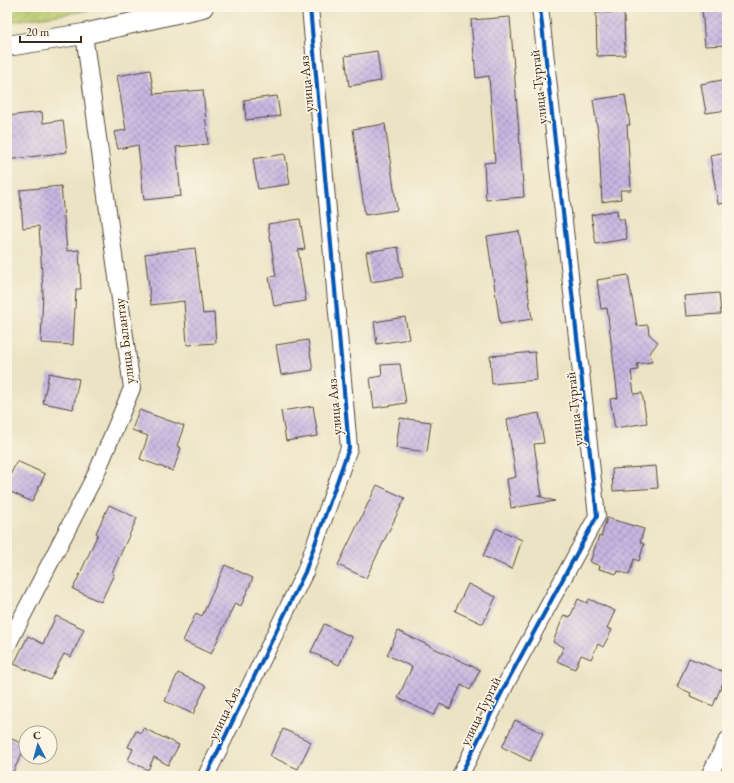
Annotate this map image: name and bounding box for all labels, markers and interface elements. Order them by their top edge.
scale bar [20,18,81,44]
text: 20 m [26,24,50,40]
street label: улица Тургай [525,48,551,125]
street label: улица Аяз [295,55,317,113]
street label: улица Балантау [110,296,138,385]
street label: улица Тургай [561,370,587,447]
street label: улица Аяз [323,378,345,436]
street label: улица Тургай [456,673,505,749]
street label: улица Аяз [203,684,245,742]
north arrow [18,725,58,765]
text: С [32,728,42,742]

